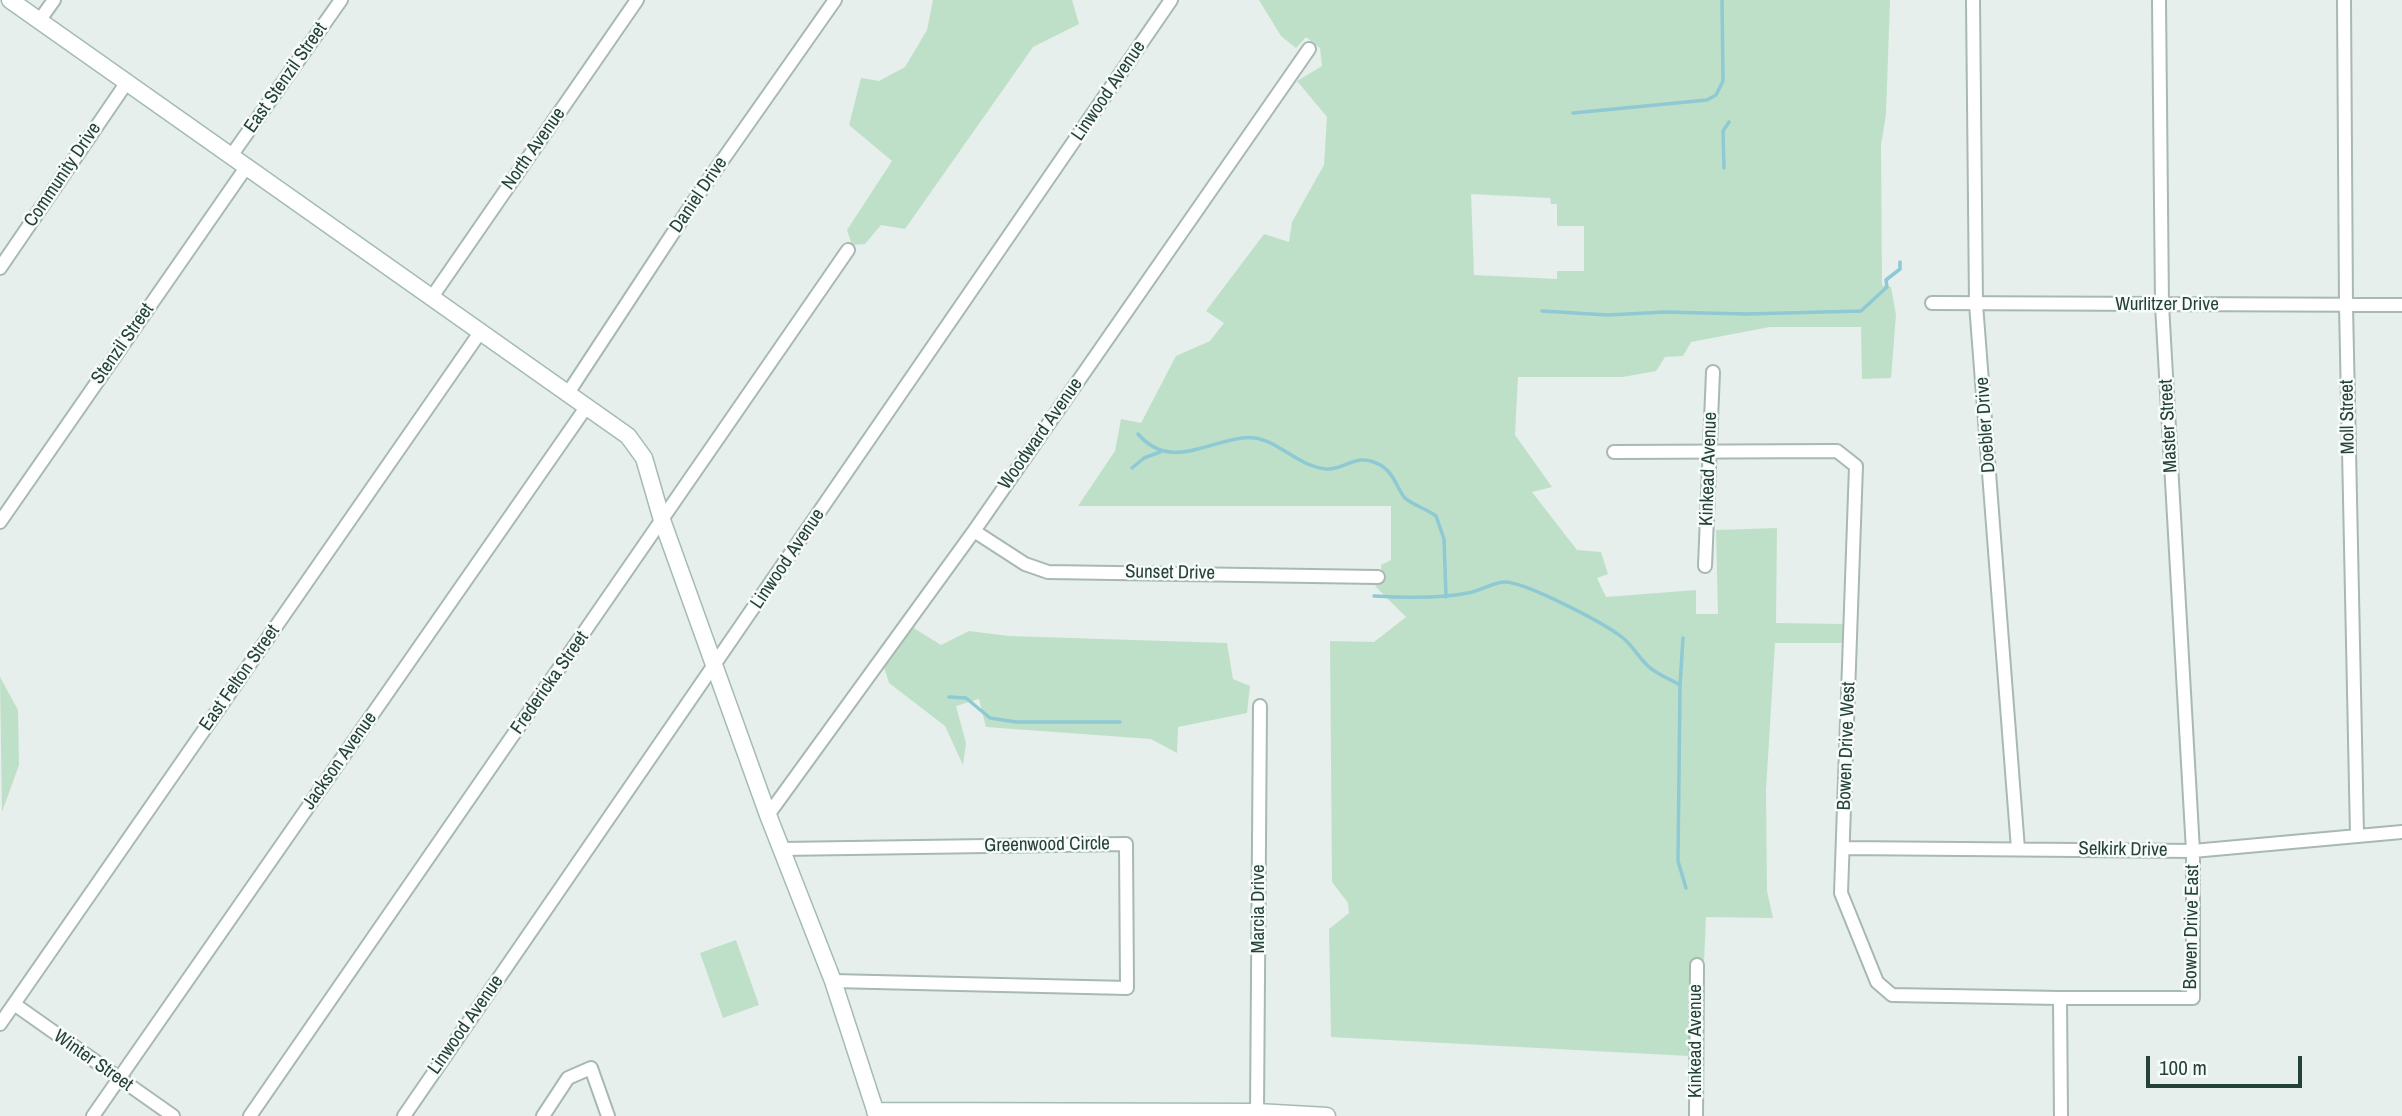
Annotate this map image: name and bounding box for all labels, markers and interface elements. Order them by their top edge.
street label: East Stenzil Street [240,19,332,137]
street label: Linwood Avenue [1067,37,1151,145]
street label: North Avenue [497,104,571,194]
street label: Community Drive [20,118,106,232]
street label: Daniel Drive [665,153,733,237]
street label: Wurlitzer Drive [2115,294,2219,316]
street label: Stenzil Street [87,299,159,389]
street label: Woodward Avenue [994,374,1088,494]
street label: Doebler Drive [1971,376,2001,474]
street label: Master Street [2155,379,2183,473]
street label: Moll Street [2336,380,2360,454]
street label: Kinkead Avenue [1696,412,1722,526]
street label: Linwood Avenue [746,505,830,613]
street label: Sunset Drive [1125,561,1215,585]
street label: East Felton Street [195,621,285,735]
street label: Fredericka Street [506,627,594,739]
street label: Bowen Drive West [1833,681,1861,811]
street label: Jackson Avenue [298,708,382,814]
street label: Greenwood Circle [984,833,1110,857]
street label: Selkirk Drive [2078,838,2168,862]
street label: Marcia Drive [1248,864,1270,954]
street label: Bowen Drive East [2180,864,2204,990]
street label: Linwood Avenue [423,971,509,1079]
street label: Kinkead Avenue [1685,984,1707,1098]
street label: Winter Street [49,1025,137,1097]
scale bar [2150,1042,2306,1086]
text: 100 m [2159,1053,2207,1082]

